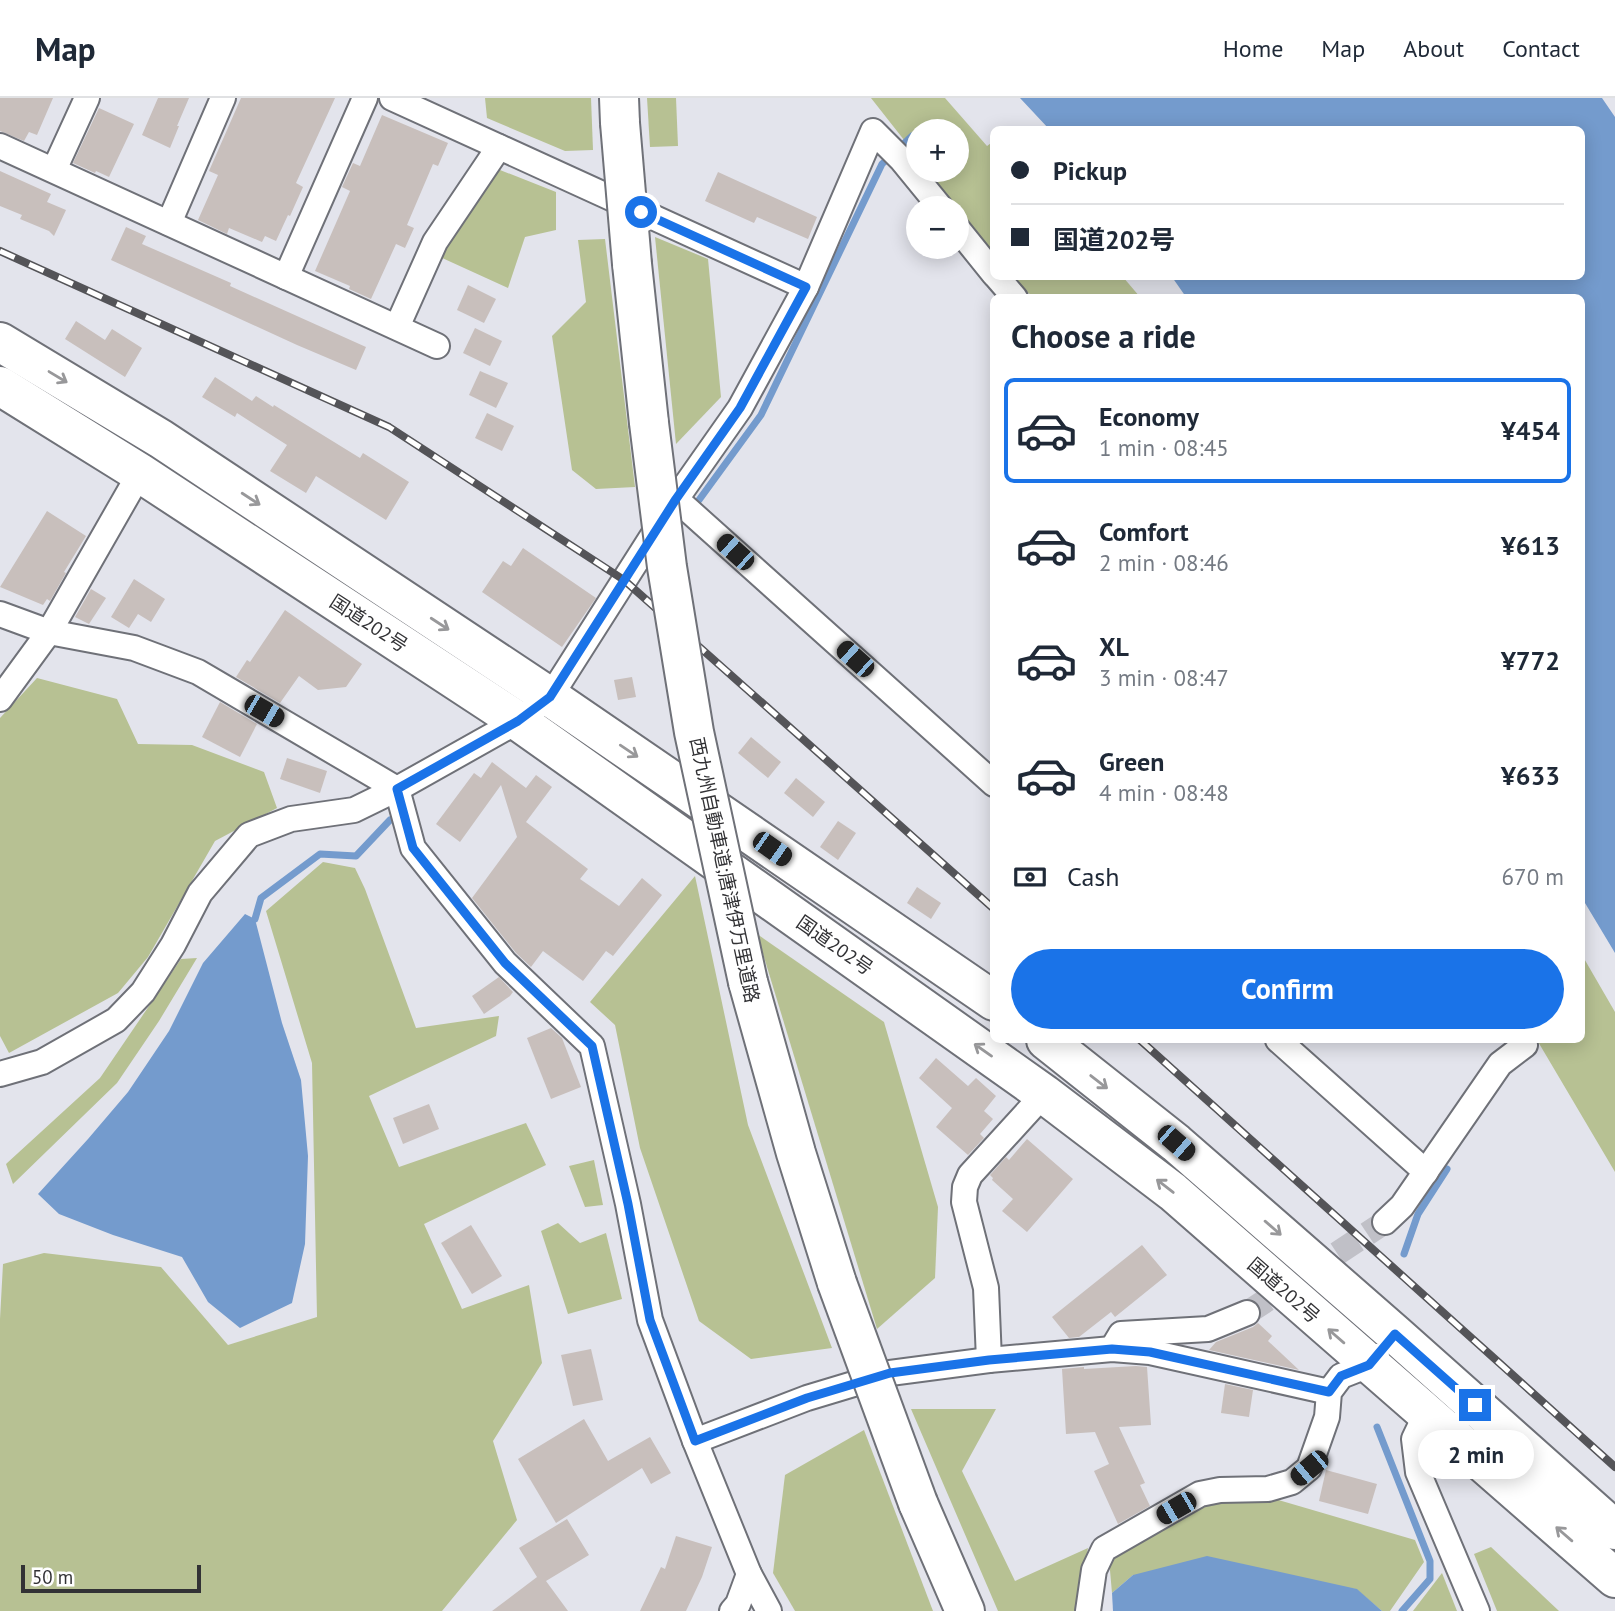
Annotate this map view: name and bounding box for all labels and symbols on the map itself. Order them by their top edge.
route start [625,196,657,228]
one-way arrow [48,371,68,385]
one-way arrow [240,492,260,506]
car [713,530,758,574]
street label: 国道202号 [326,589,412,657]
one-way arrow [430,617,450,631]
car [833,637,878,681]
car [241,691,288,731]
street label: 西九州自動車道;唐津伊万里道路 [685,735,765,1005]
one-way arrow [619,744,638,758]
car [749,828,796,870]
street label: 国道202号 [792,910,878,980]
one-way arrow [974,1043,993,1057]
one-way arrow [1089,1074,1108,1089]
car [1154,1121,1199,1165]
one-way arrow [1156,1179,1175,1194]
one-way arrow [1264,1220,1282,1236]
street label: 国道202号 [1243,1252,1325,1328]
one-way arrow [1327,1328,1345,1344]
route end [1459,1389,1491,1421]
callout: 2 min [1417,1430,1533,1478]
car [1287,1446,1332,1490]
car [1153,1488,1200,1528]
one-way arrow [1555,1526,1573,1542]
scale bar [21,1562,201,1594]

